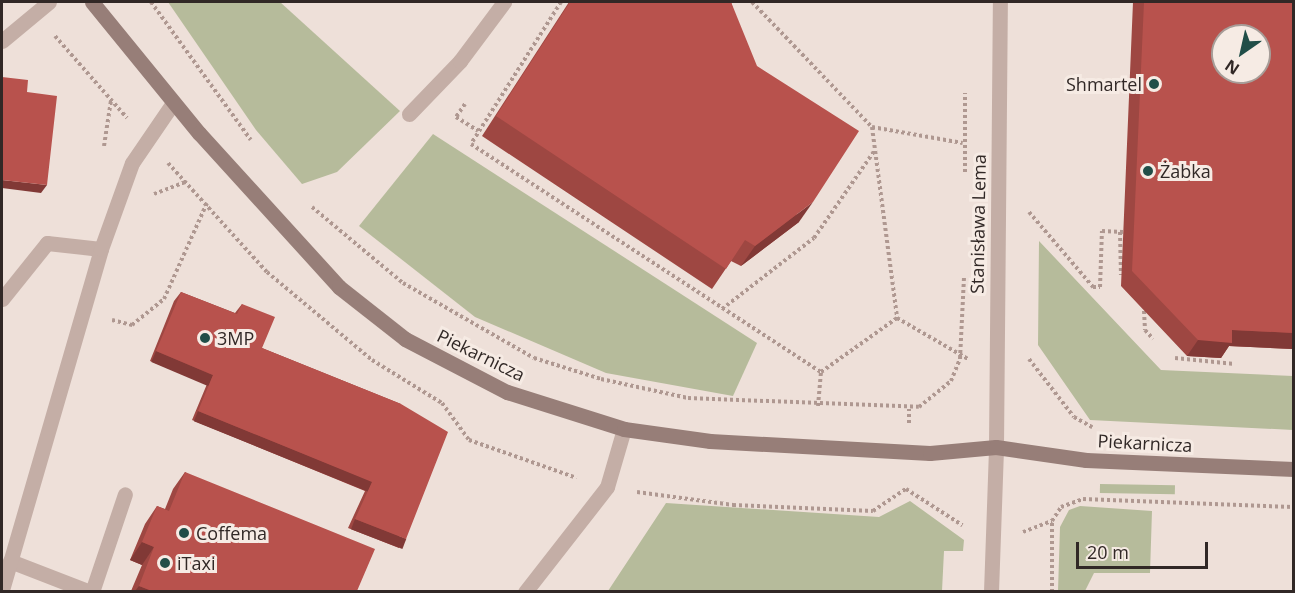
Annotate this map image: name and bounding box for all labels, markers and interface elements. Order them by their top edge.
north arrow [1211,24,1271,84]
text: N [1221,55,1244,80]
place label: Shmartel [1066,73,1142,95]
marker: Shmartel [1147,77,1161,91]
street label: Stanisława Lema [966,154,990,294]
place label: Żabka [1160,160,1211,182]
marker: Żabka [1141,164,1155,178]
street label: Piekarnicza [434,324,528,386]
place label: 3MP [217,327,254,349]
marker: 3MP [198,331,212,345]
street label: Piekarnicza [1097,430,1193,456]
place label: Coffema [196,522,267,544]
marker: Coffema [177,526,191,540]
scale bar [1079,530,1211,568]
text: 20 m [1087,540,1129,564]
place label: iTaxi [177,552,215,574]
marker: iTaxi [158,556,172,570]

